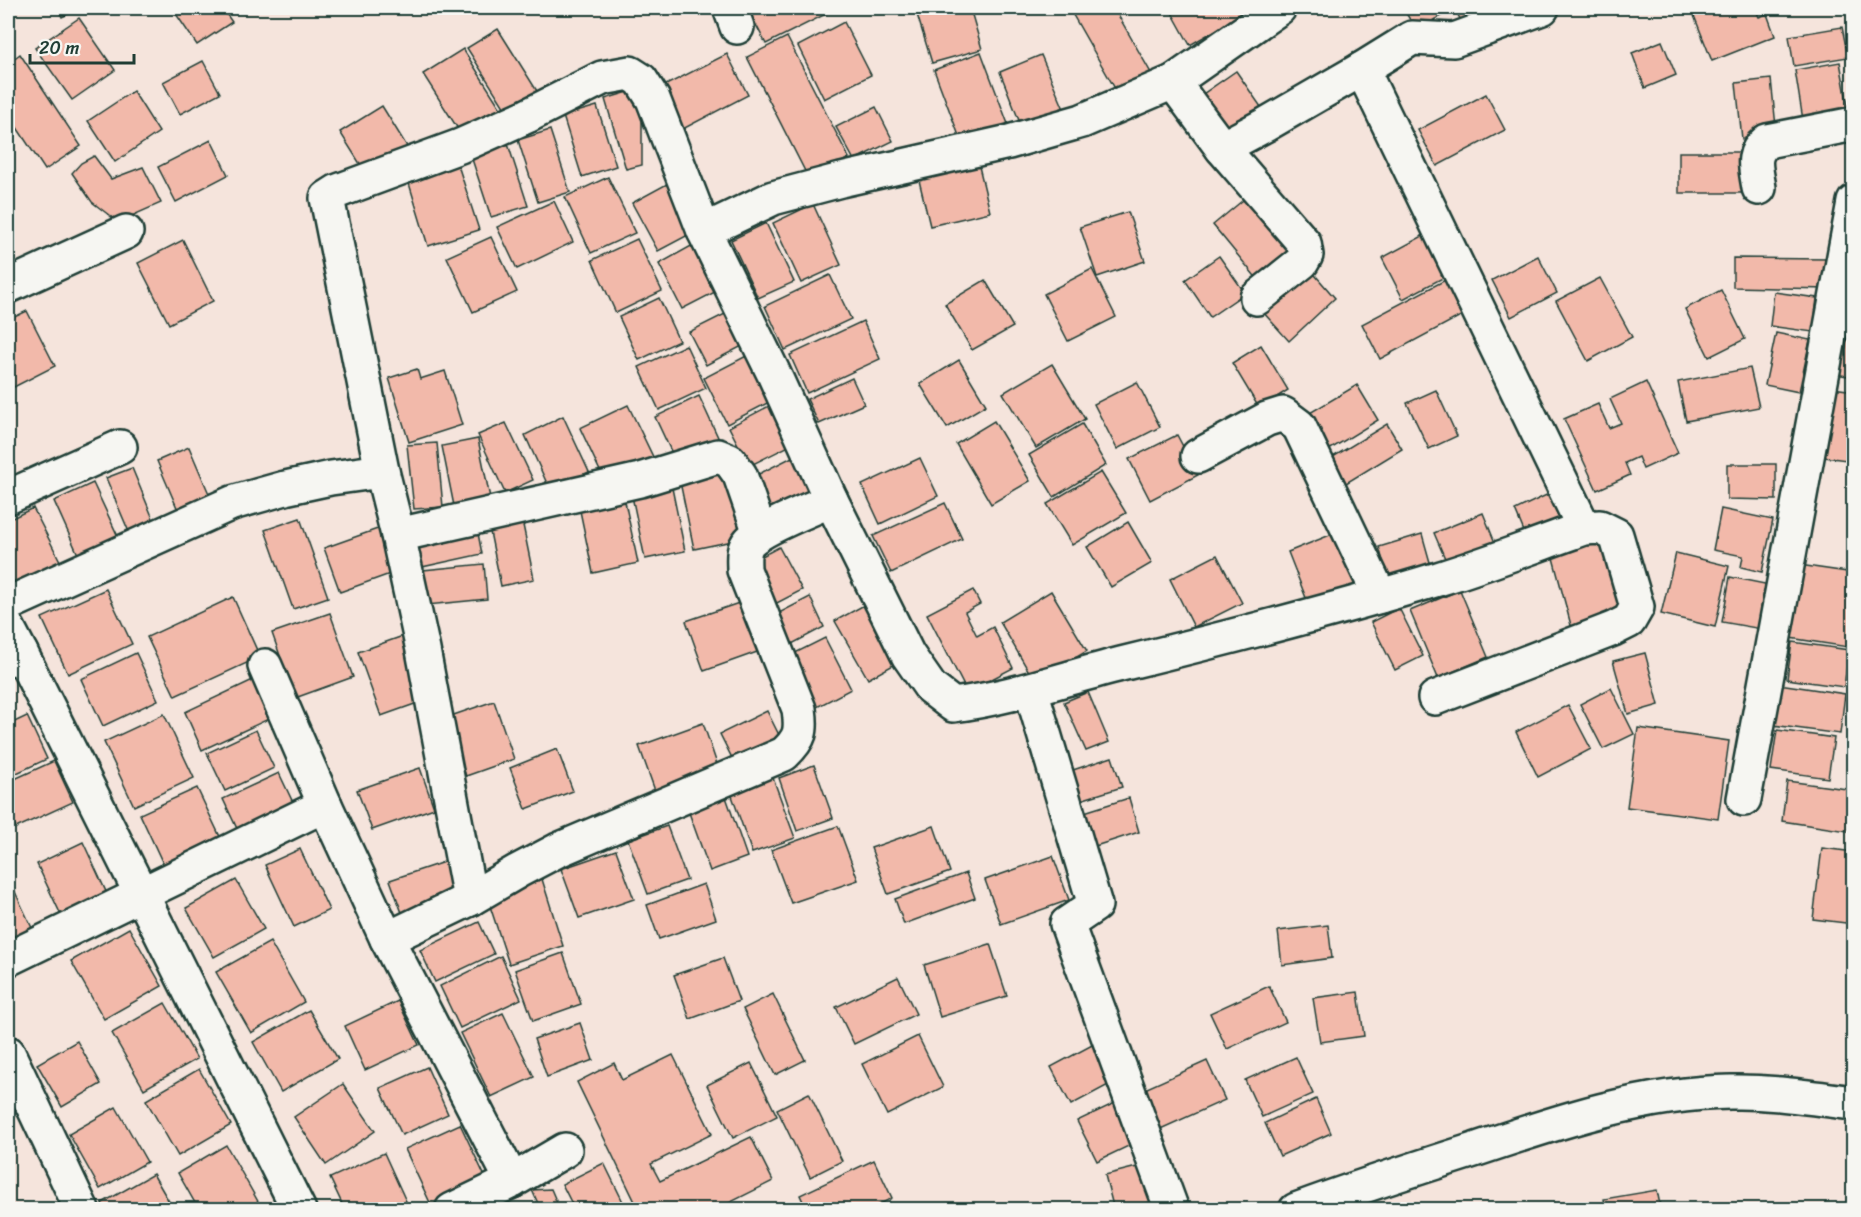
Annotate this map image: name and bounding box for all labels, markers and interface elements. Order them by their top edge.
scale bar [30,27,134,65]
text: 20 m [39,32,79,64]

